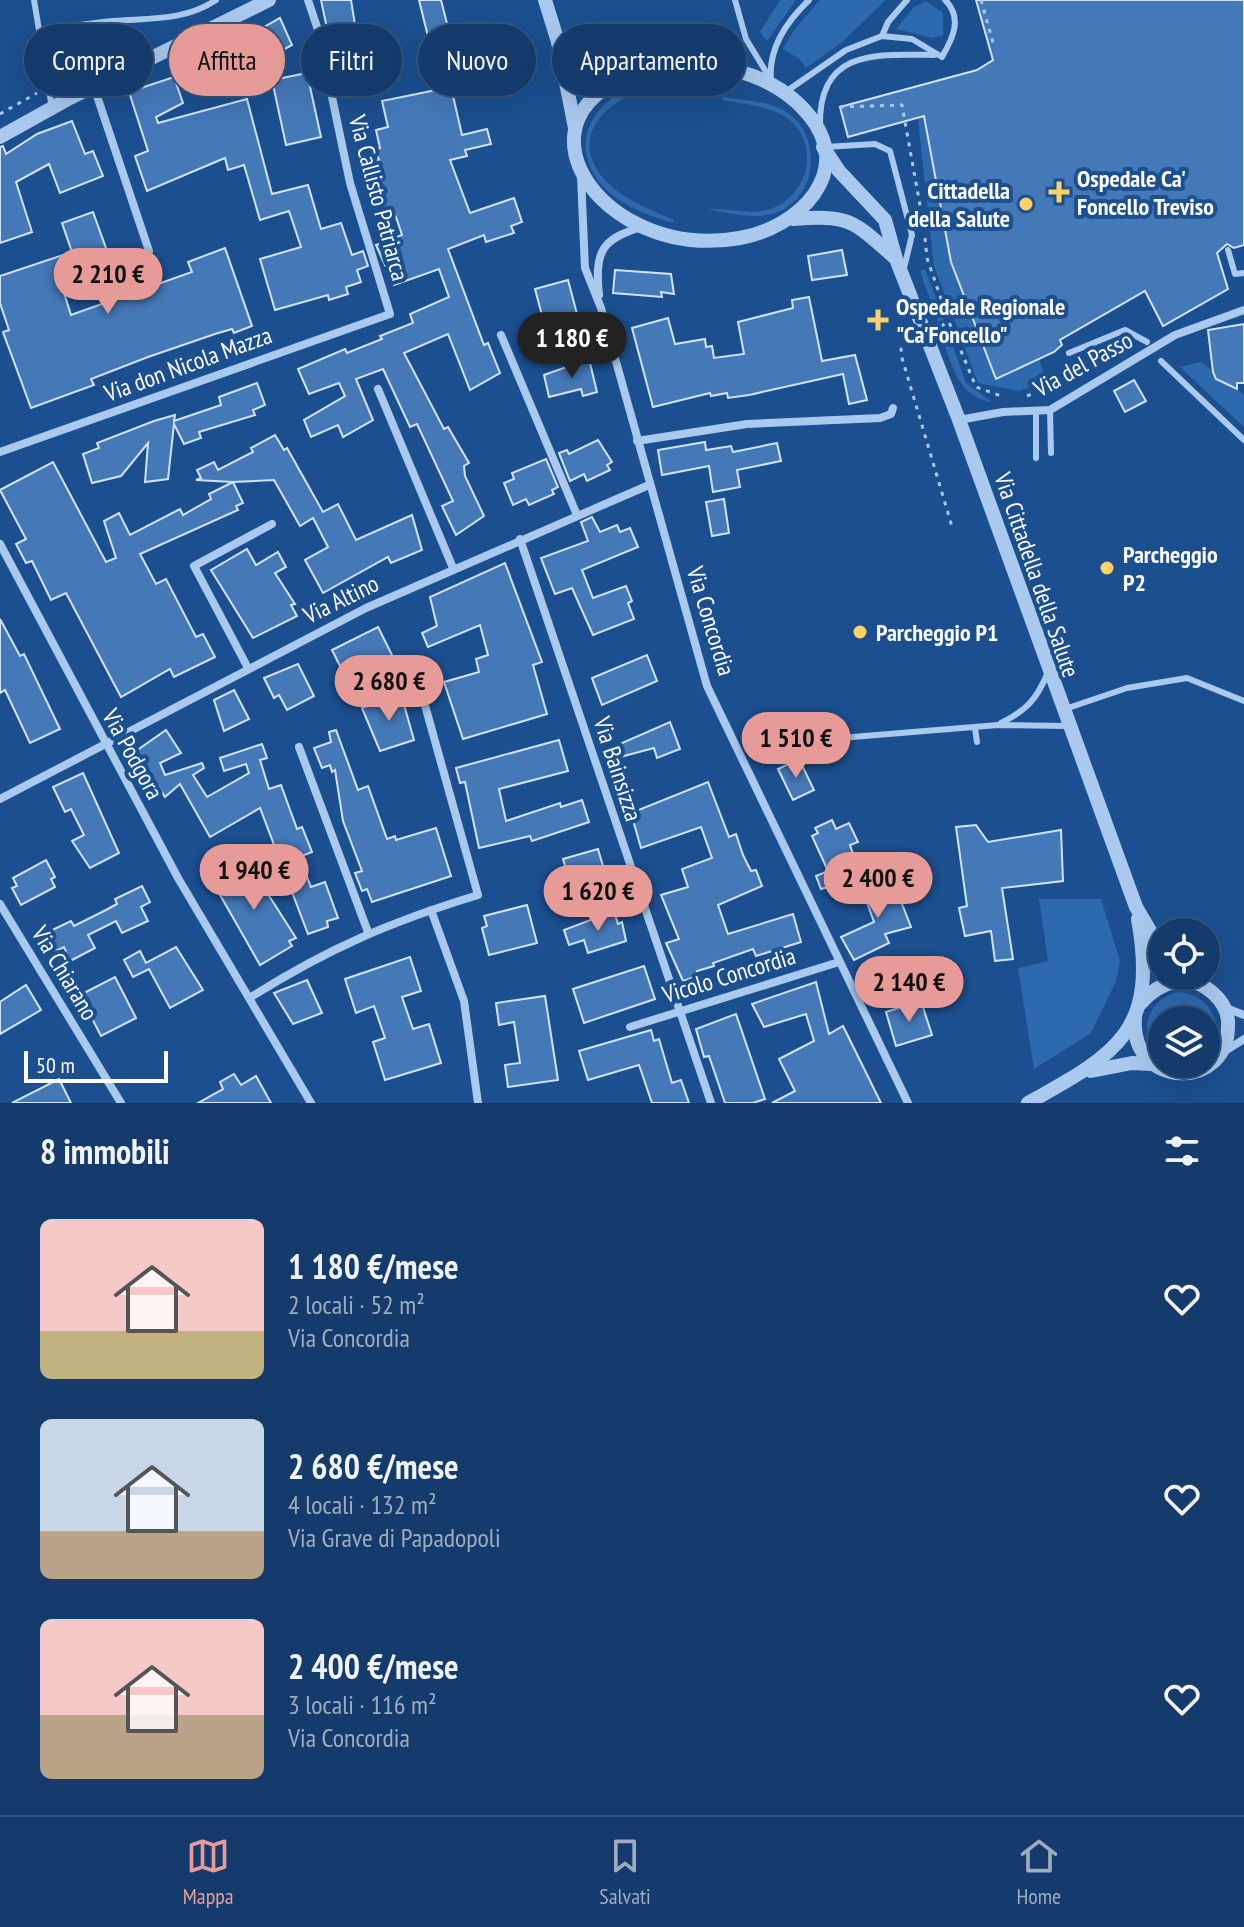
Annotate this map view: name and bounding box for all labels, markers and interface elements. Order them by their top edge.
chip: Compra [24,24,153,96]
chip: Affitta [169,24,285,96]
chip: Filtri [301,24,402,96]
chip: Nuovo [418,24,536,96]
chip: Appartamento [552,24,746,96]
street label: Via Callisto Patriarca [342,111,416,284]
place label: Ospedale Ca' Foncello Treviso [1077,163,1214,222]
place label: Cittadella della Salute [908,175,1010,234]
marker: Ospedale Ca' Foncello Treviso [1048,181,1070,203]
marker: Cittadella della Salute [1017,195,1035,213]
pin: 2 210 € [34,248,182,316]
text: 2 210 € [72,257,144,290]
place label: Ospedale Regionale "Ca'Foncello" [896,291,1065,350]
marker: Ospedale Regionale "Ca'Foncello" [867,309,889,331]
pin: 1 180 € [498,312,646,380]
street label: Via don Nicola Mazza [99,319,276,409]
text: 1 180 € [536,321,608,354]
street label: Via del Passo [1027,324,1138,404]
street label: Via Cittadella della Salute [987,468,1087,681]
place label: Parcheggio P2 [1123,539,1218,598]
marker: Parcheggio P2 [1098,559,1116,577]
street label: Via Concordia [679,562,742,679]
street label: Via Altino [297,568,384,631]
place label: Parcheggio P1 [876,617,998,648]
marker: Parcheggio P1 [851,623,869,641]
pin: 2 680 € [315,655,463,723]
text: 2 680 € [353,664,425,697]
street label: Via Podgora [95,702,171,805]
street label: Via Bainsizza [586,712,649,825]
pin: 1 510 € [722,712,870,780]
text: 1 510 € [760,721,832,754]
pin: 1 940 € [180,844,328,912]
pin: 2 400 € [804,852,952,920]
text: 1 940 € [218,853,290,886]
text: 2 400 € [842,861,914,894]
pin: 1 620 € [524,865,672,933]
text: 1 620 € [562,874,634,907]
map controls [1148,918,1220,1078]
button: locate [1148,918,1220,990]
street label: Via Chiarano [24,919,105,1026]
street label: Vicolo Concordia [658,940,799,1010]
pin: 2 140 € [835,956,983,1024]
text: 2 140 € [873,965,945,998]
button: layers [1148,1006,1220,1078]
scale bar [24,1047,168,1083]
text: 50 m [36,1051,75,1079]
text: 8 immobili [40,1129,170,1173]
icon: filters [1160,1129,1204,1173]
text: 1 180 €/mese [288,1244,459,1288]
icon: home [104,1251,200,1347]
icon: heart [1160,1277,1204,1321]
text: 2 locali · 52 m² [288,1288,425,1321]
text: Via Concordia [288,1321,410,1354]
text: 2 680 €/mese [288,1444,459,1488]
icon: home [104,1451,200,1547]
icon: heart [1160,1477,1204,1521]
text: 4 locali · 132 m² [288,1488,437,1521]
text: Via Grave di Papadopoli [288,1521,501,1554]
text: 2 400 €/mese [288,1644,459,1688]
icon: home [104,1651,200,1747]
icon: heart [1160,1677,1204,1721]
text: 3 locali · 116 m² [288,1688,437,1721]
text: Via Concordia [288,1721,410,1754]
tab: Mappa [183,1834,234,1910]
tab: Salvati [599,1834,651,1910]
tab: Home [1016,1834,1061,1910]

